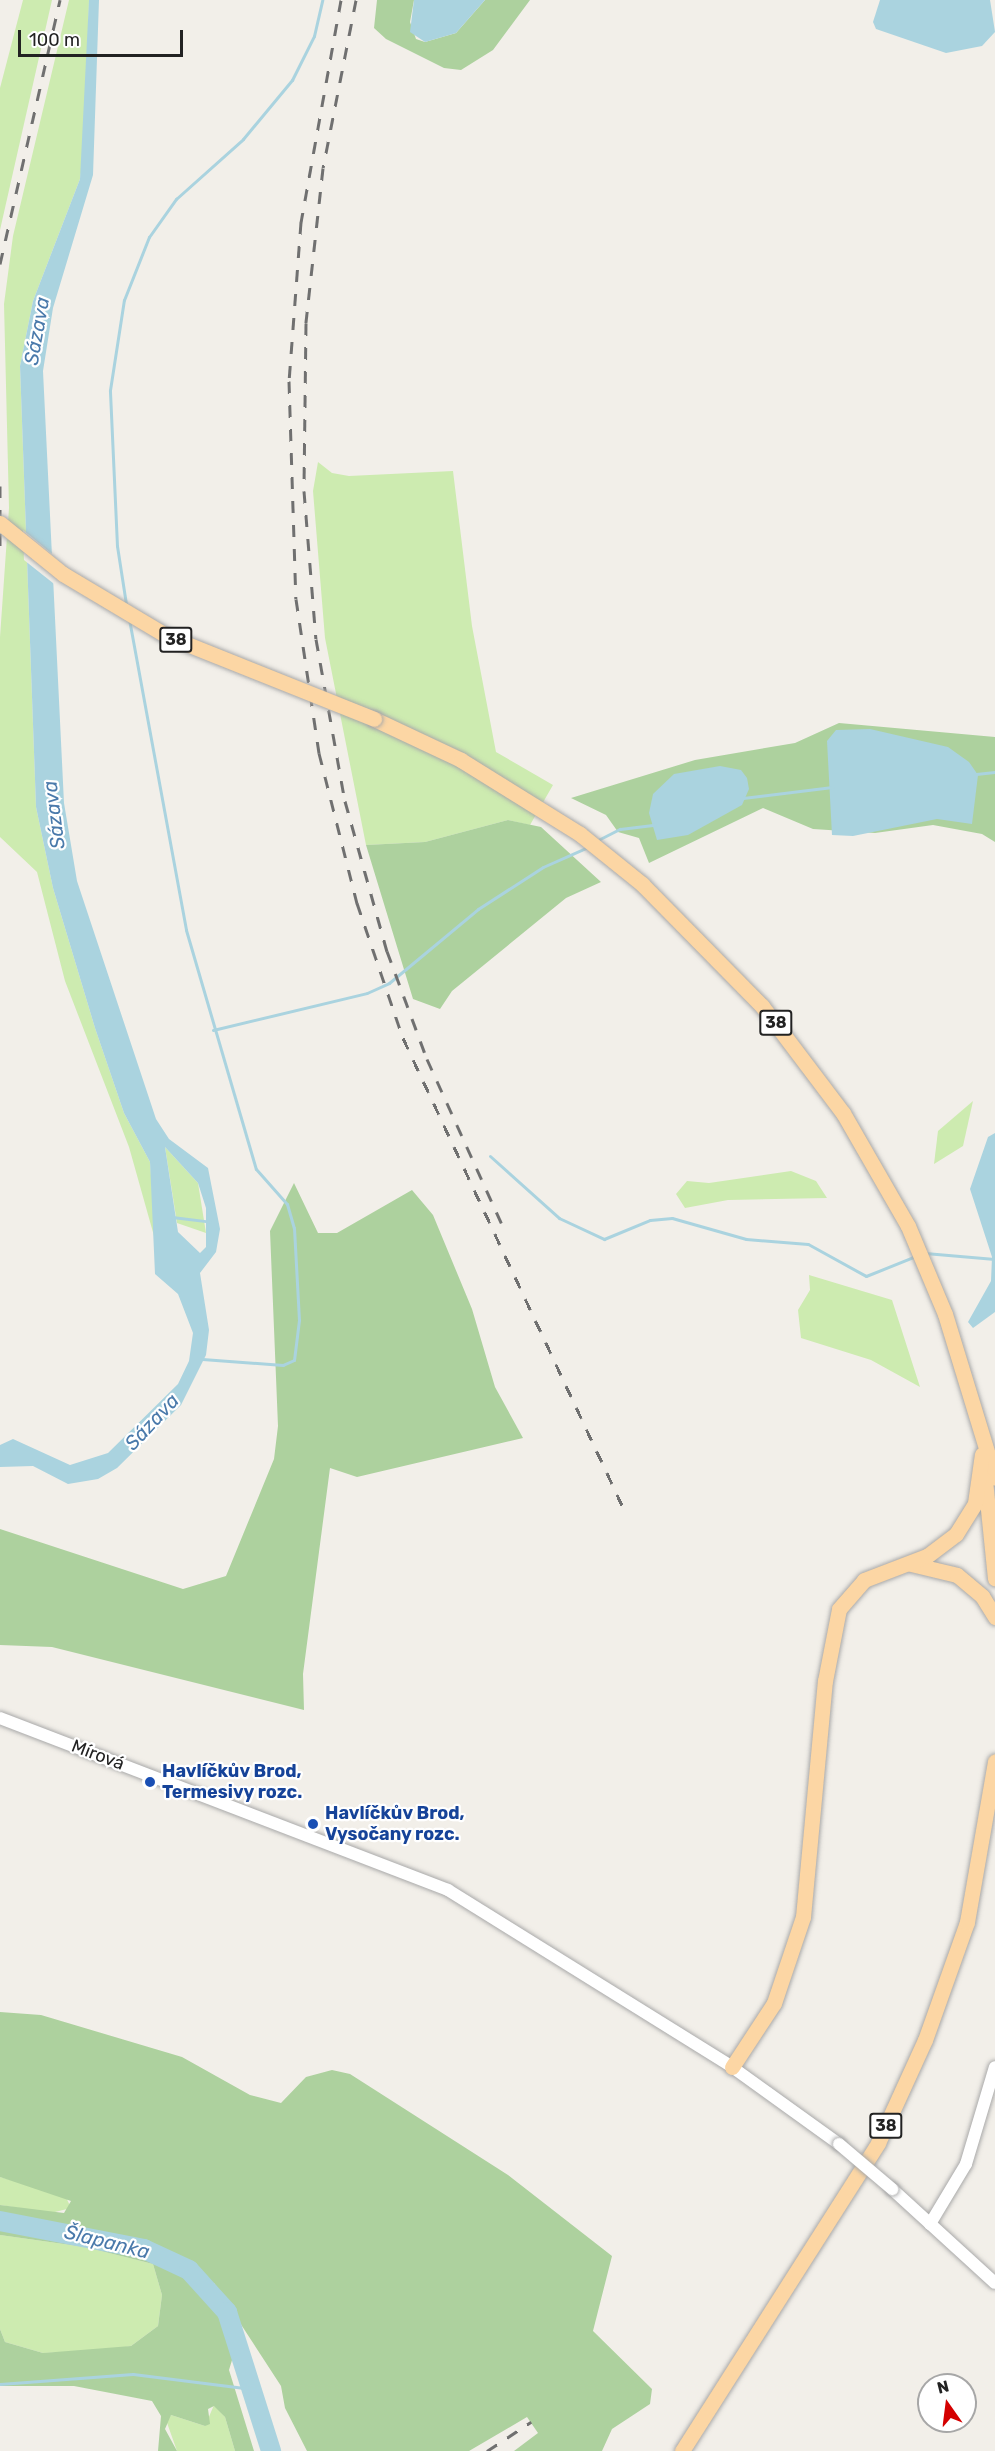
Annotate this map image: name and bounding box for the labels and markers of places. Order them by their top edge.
place label: Havlíčkův Brod, Termesivy rozc. [162,1761,303,1804]
marker: Havlíčkův Brod, Termesivy rozc. [143,1775,157,1789]
place label: Havlíčkův Brod, Vysočany rozc. [325,1803,465,1846]
marker: Havlíčkův Brod, Vysočany rozc. [306,1817,320,1831]

